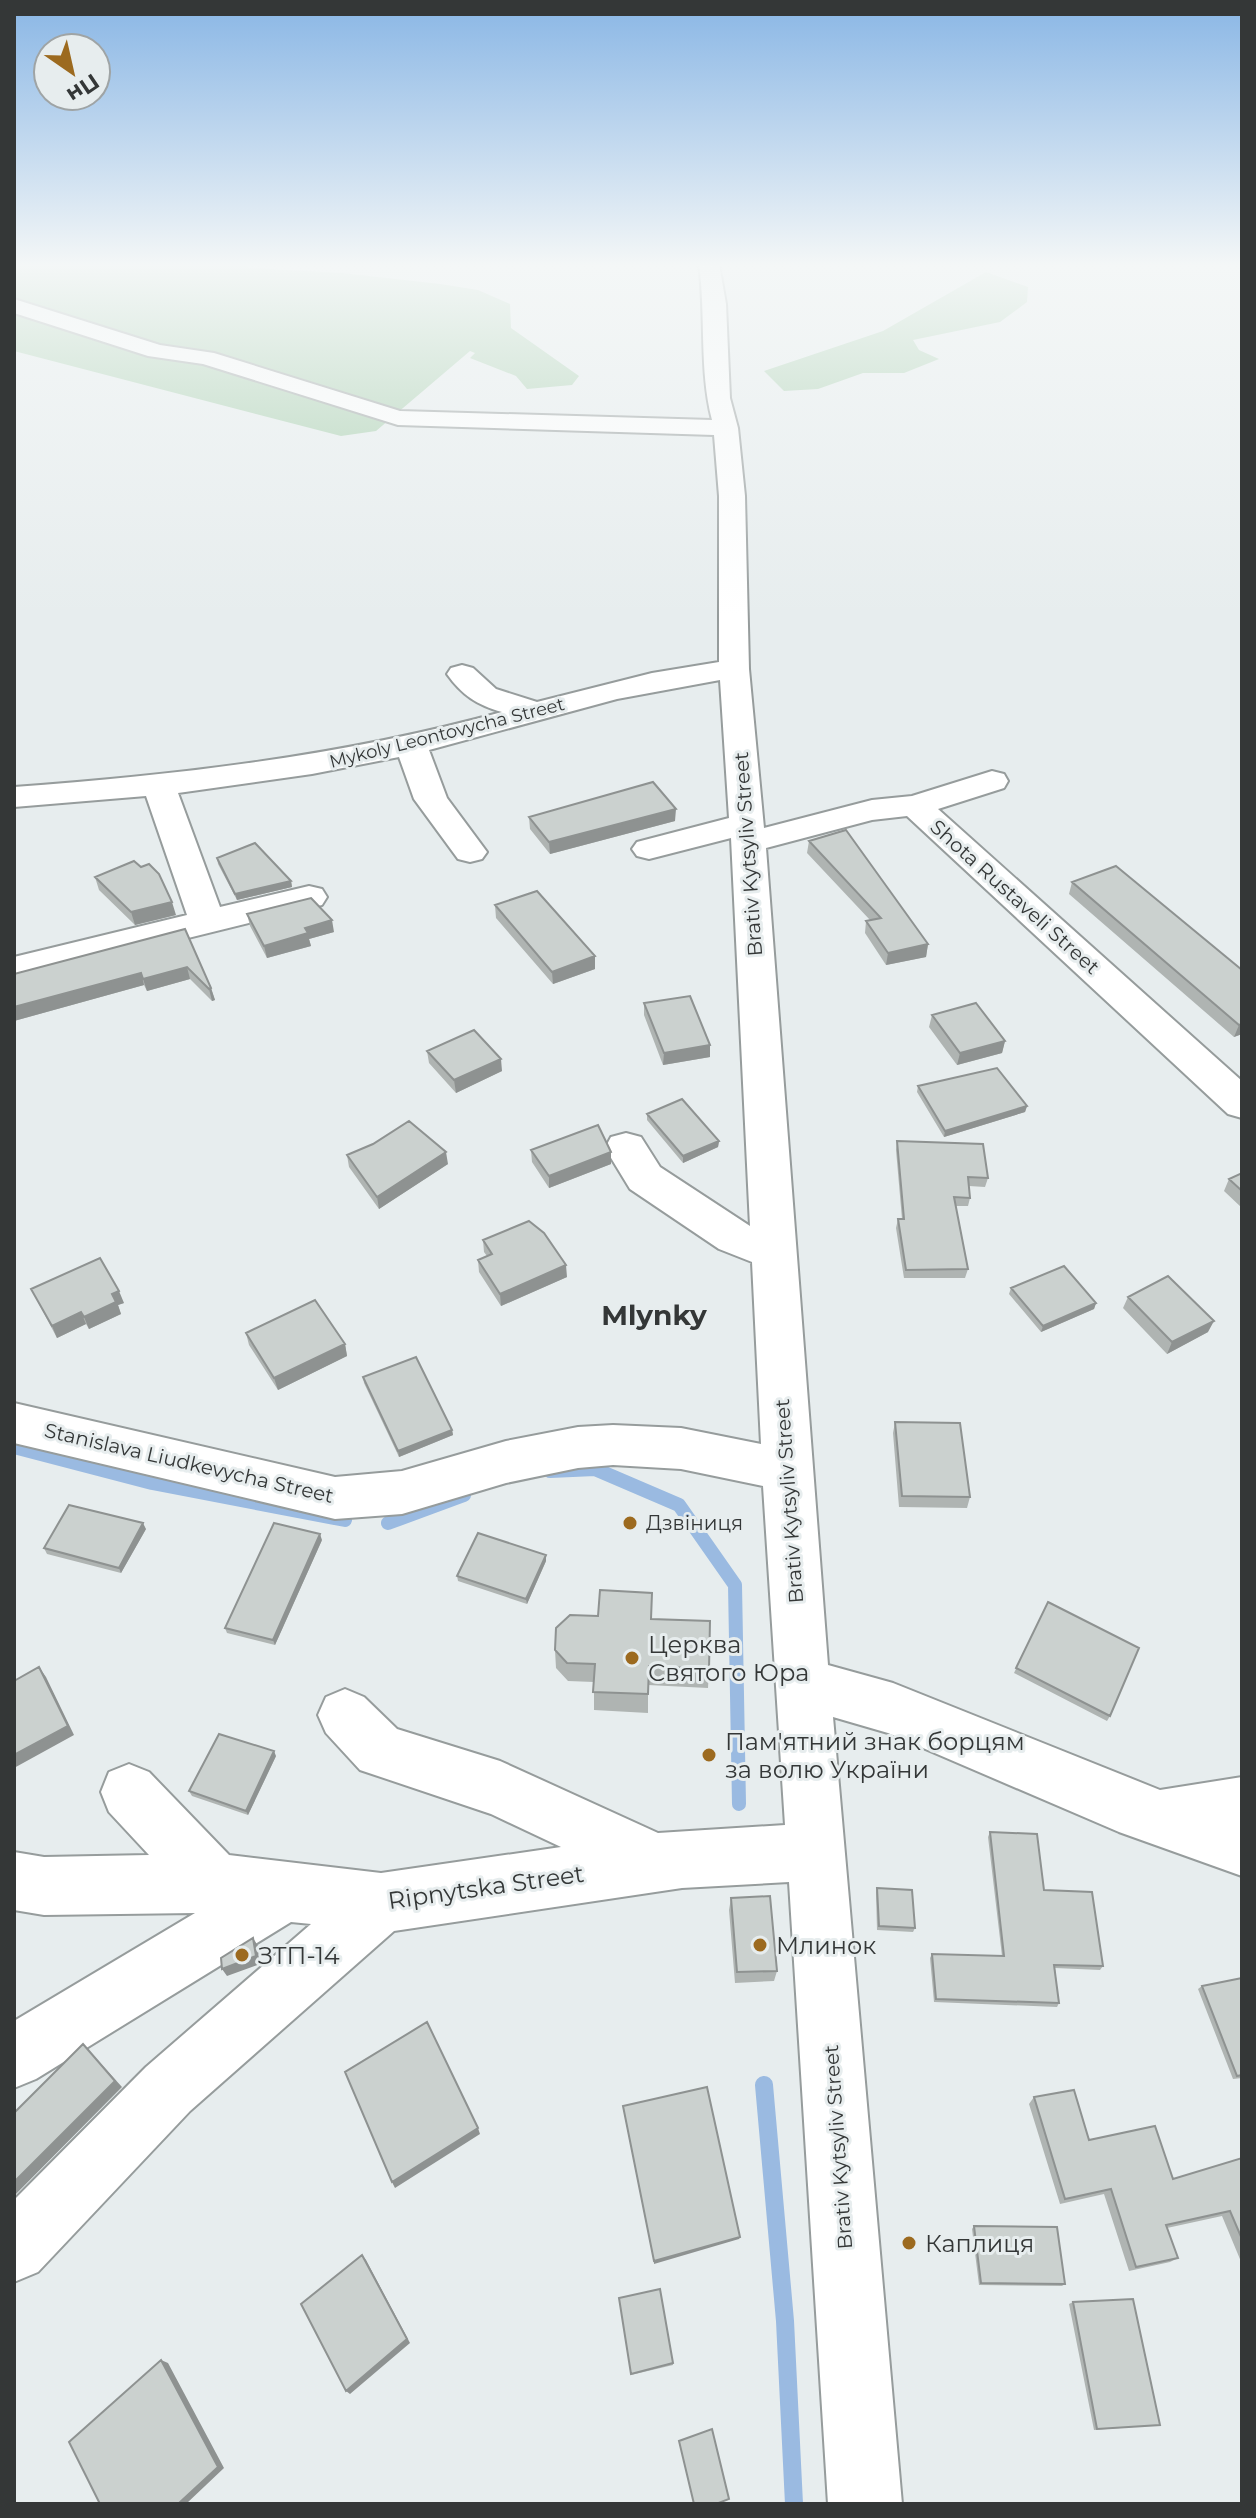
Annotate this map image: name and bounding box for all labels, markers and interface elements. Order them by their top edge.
north arrow [32,32,112,112]
text: Пн [62,68,104,109]
street label: Mykoly Leontovycha Street [327,693,567,773]
street label: Brativ Kytsyliv Street [729,751,767,957]
street label: Shota Rustaveli Street [926,815,1104,979]
district label: Mlynky [601,1298,707,1332]
street label: Brativ Kytsyliv Street [770,1398,808,1604]
street label: Stanislava Liudkevycha Street [42,1418,336,1508]
place label: Дзвіниця [646,1511,743,1535]
marker: Дзвіниця [621,1514,639,1532]
place label: Церква Святого Юра [648,1630,809,1687]
marker: Церква Святого Юра [623,1649,641,1667]
place label: Пам'ятний знак борцям за волю України [725,1727,1025,1784]
marker: Пам'ятний знак борцям за волю України [700,1746,718,1764]
street label: Ripnytska Street [386,1859,586,1915]
place label: Млинок [776,1931,876,1960]
marker: Млинок [751,1936,769,1954]
place label: ЗТП-14 [258,1941,340,1970]
marker: ЗТП-14 [233,1946,251,1964]
street label: Brativ Kytsyliv Street [819,2044,857,2250]
place label: Каплиця [925,2229,1034,2258]
marker: Каплиця [900,2234,918,2252]

